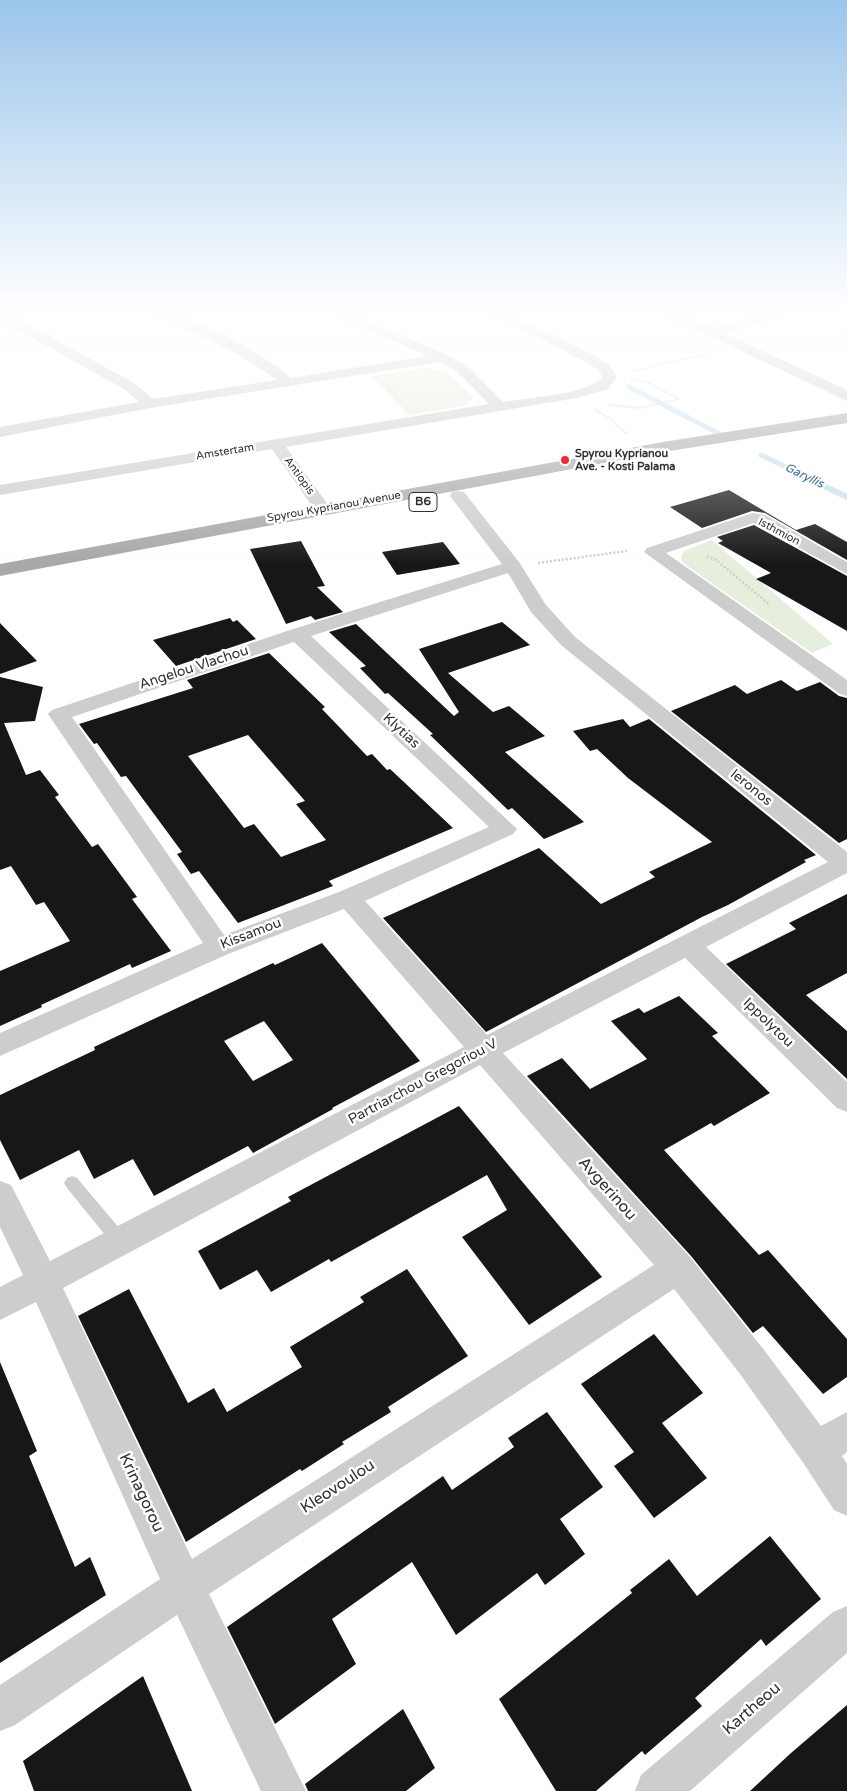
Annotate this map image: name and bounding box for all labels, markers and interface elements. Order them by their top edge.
street label: Amstertam [195,441,255,463]
place label: Spyrou Kyprianou Ave. - Kosti Palama [575,447,675,473]
marker: Spyrou Kyprianou Ave. - Kosti Palama [559,454,571,466]
street label: Antiopis [281,455,317,497]
water label: Garyllis [782,460,826,492]
street label: Spyrou Kyprianou Avenue [266,489,402,525]
road number: B6 [409,492,437,512]
street label: Isthmion [756,516,802,548]
street label: Angelou Vlachou [137,642,251,694]
street label: Klytias [379,710,423,752]
street label: Ieronos [727,766,775,810]
street label: Kissamou [218,915,284,953]
street label: Ippolytou [739,995,797,1051]
street label: Partriarchou Gregoriou V [346,1036,500,1128]
street label: Avgerinou [574,1154,640,1224]
street label: Krinagorou [114,1451,168,1535]
street label: Kleovoulou [297,1456,379,1518]
street label: Kartheou [719,1679,785,1739]

